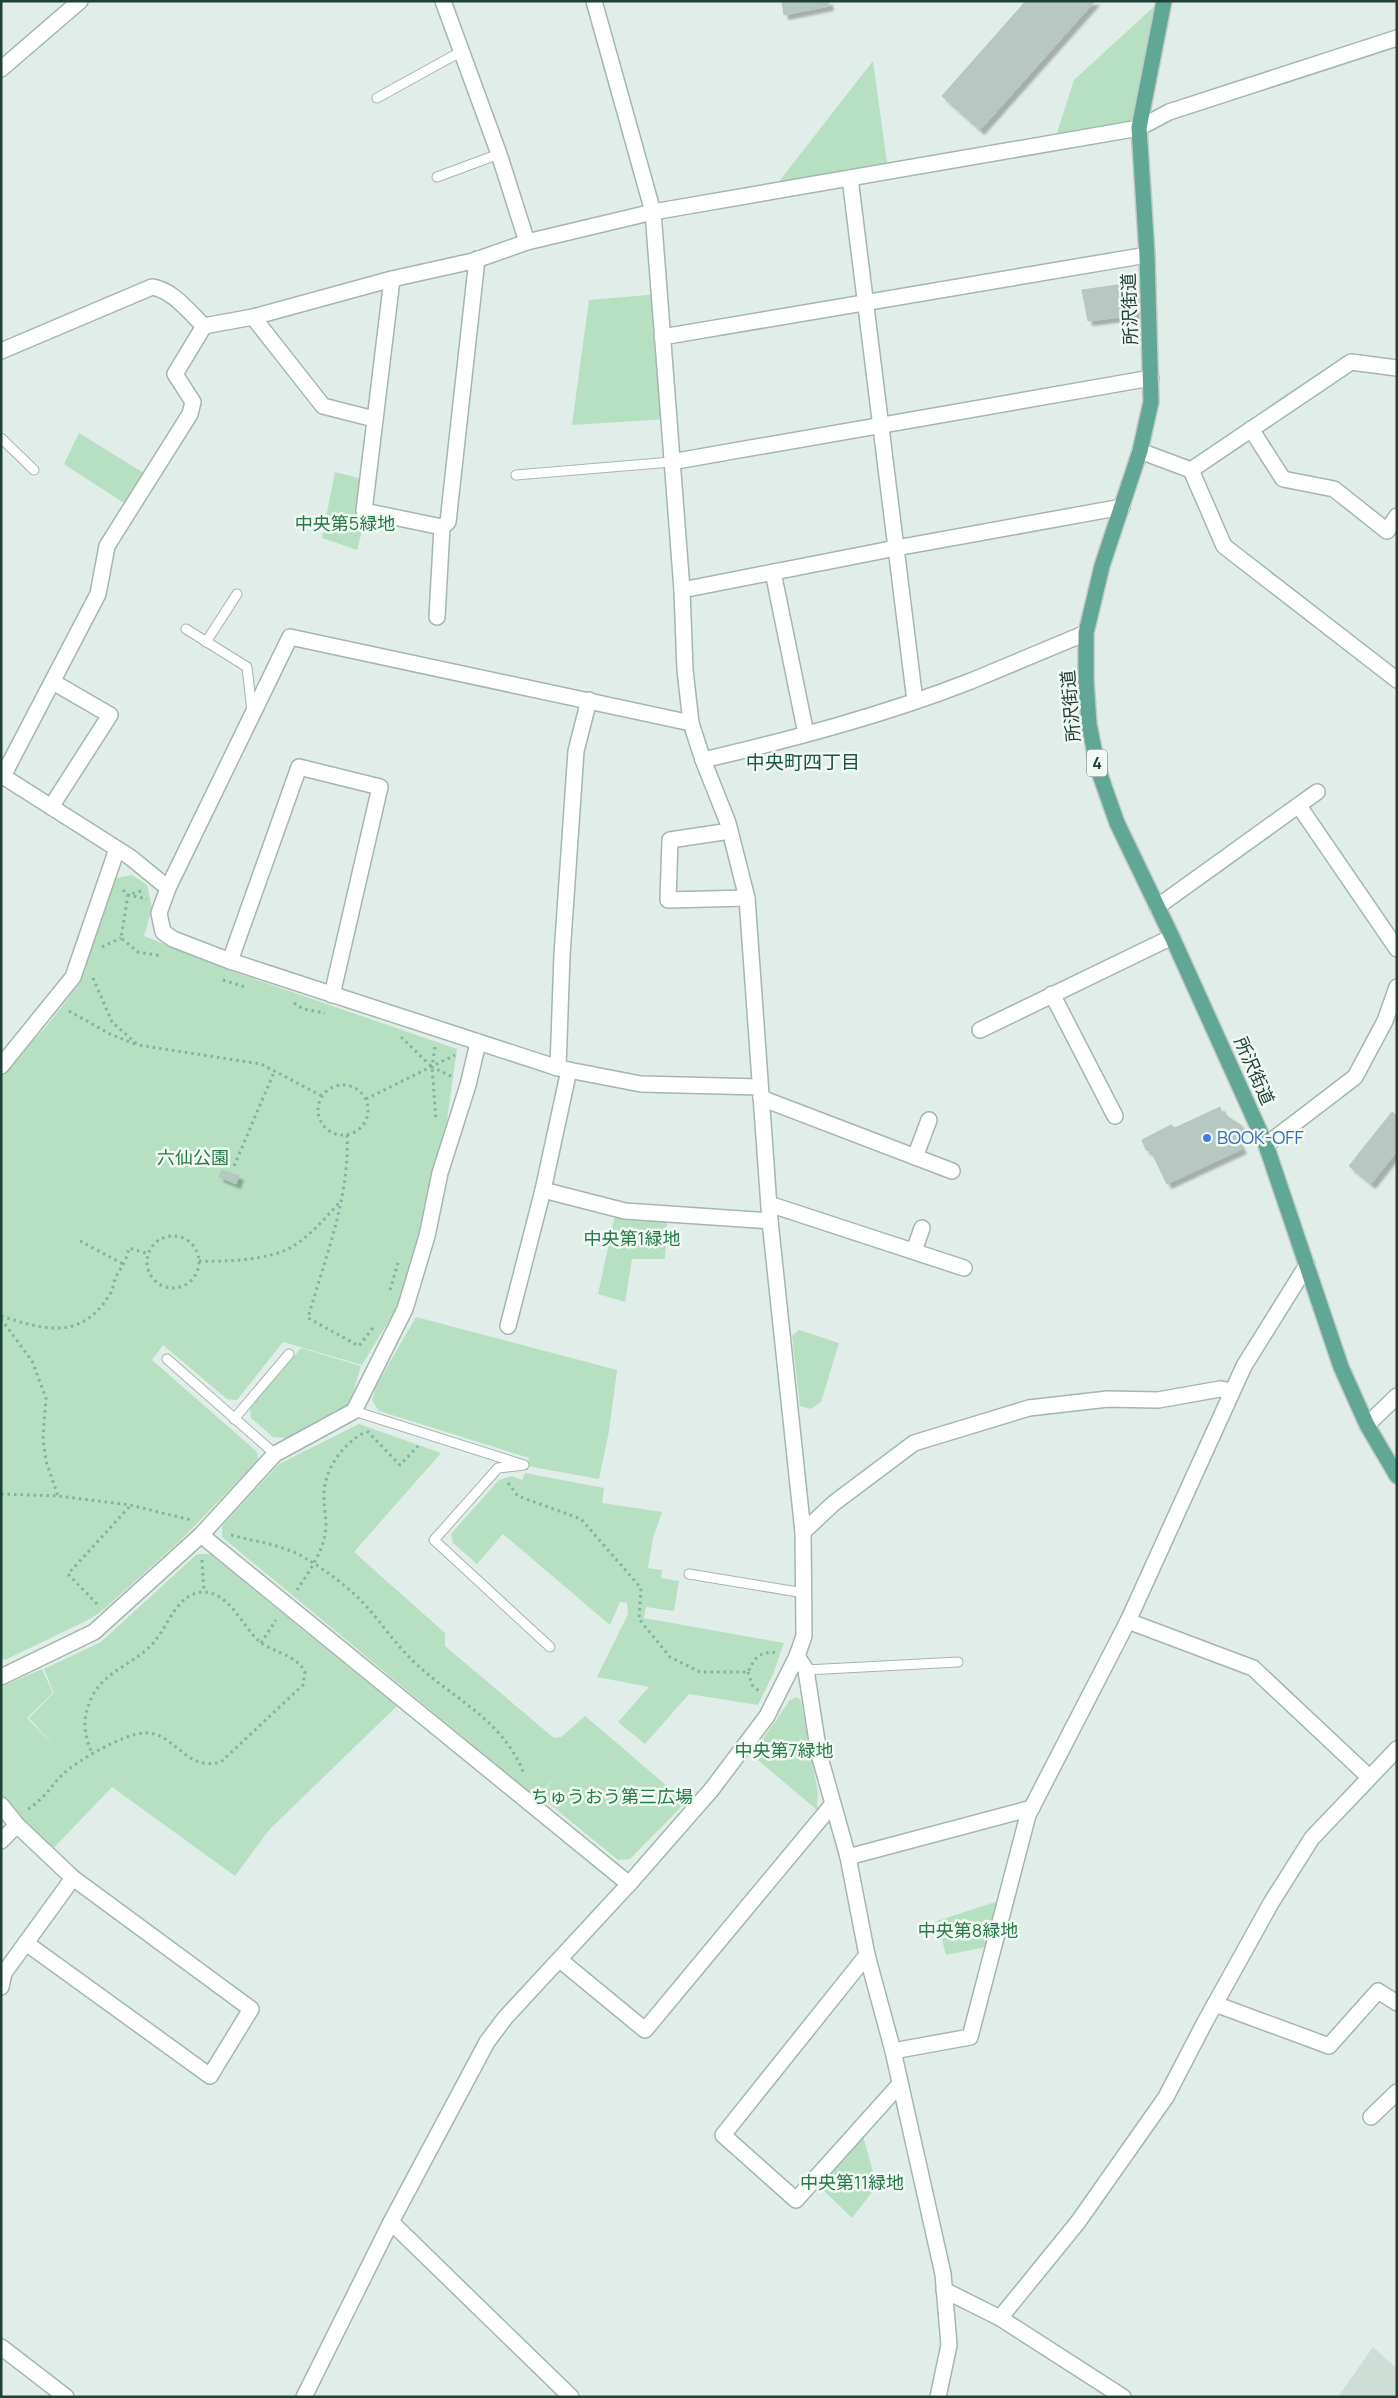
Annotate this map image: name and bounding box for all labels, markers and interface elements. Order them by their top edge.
street label: 所沢街道 [1116,273,1142,345]
park label: 中央第5緑地 [295,511,395,535]
street label: 所沢街道 [1055,669,1085,743]
district label: 中央町四丁目 [746,749,860,775]
road number: 4 [1087,750,1107,776]
street label: 所沢街道 [1229,1033,1281,1108]
place label: BOOK-OFF [1217,1125,1303,1149]
marker: BOOK-OFF [1201,1132,1213,1144]
park label: 六仙公園 [157,1145,229,1169]
park label: 中央第1緑地 [583,1226,681,1250]
park label: 中央第7緑地 [734,1738,834,1762]
park label: ちゅうおう第三広場 [531,1784,693,1808]
park label: 中央第8緑地 [918,1918,1018,1942]
park label: 中央第11緑地 [800,2170,904,2194]

